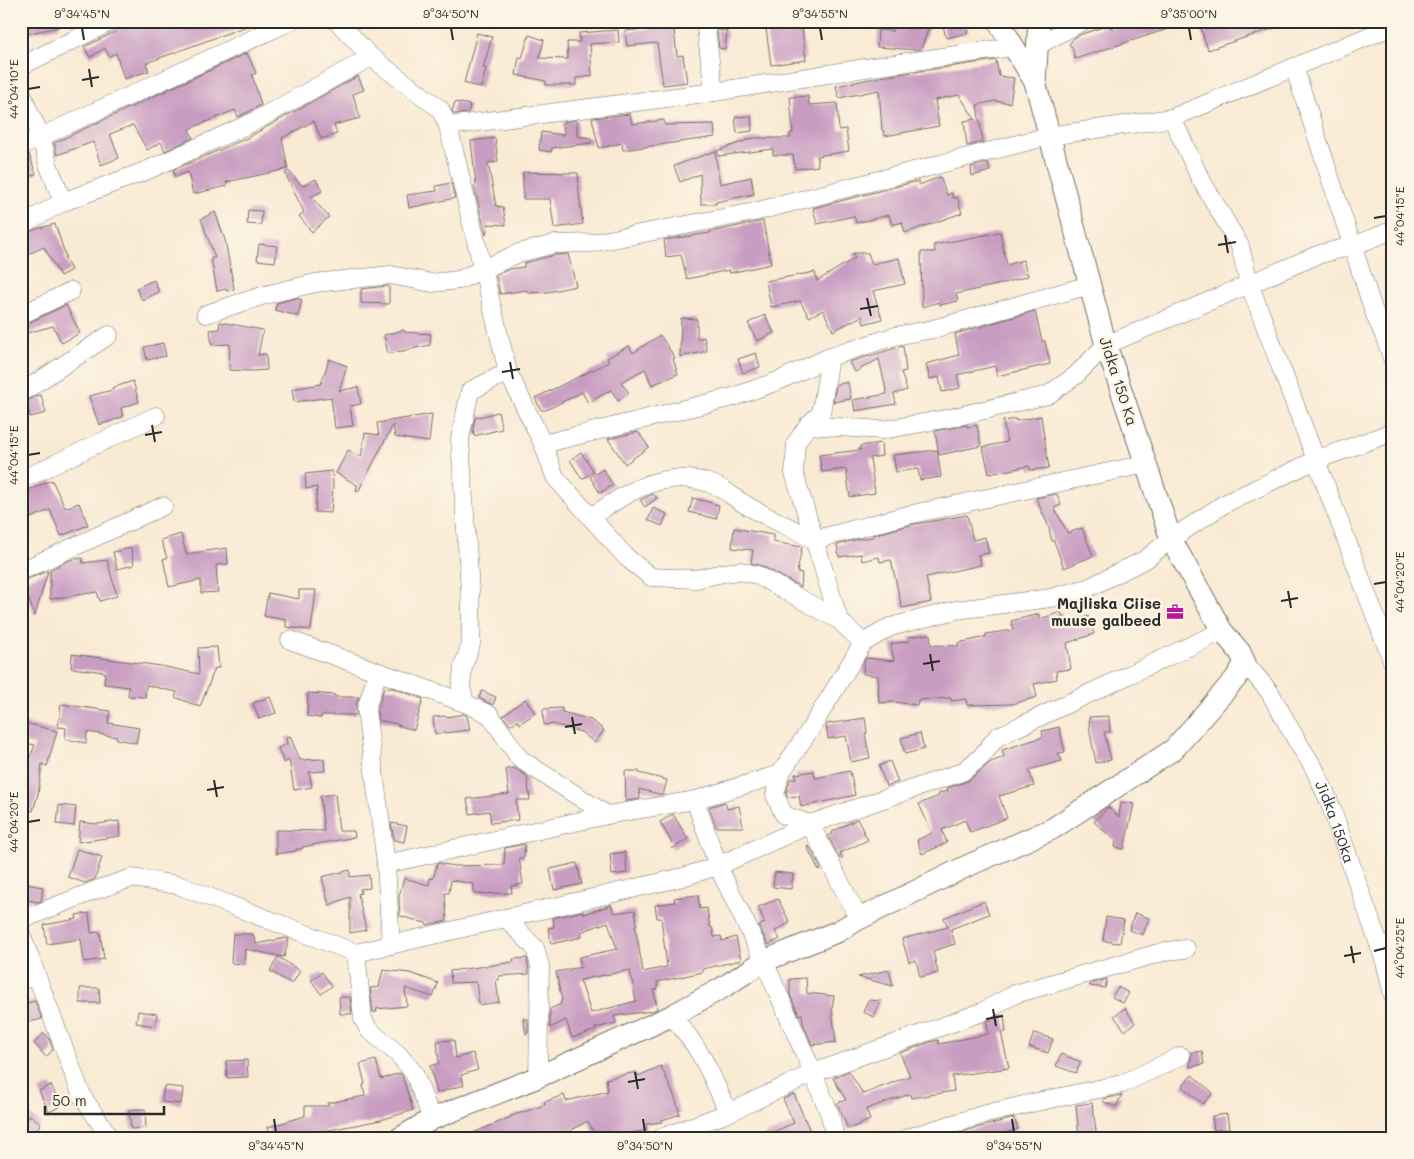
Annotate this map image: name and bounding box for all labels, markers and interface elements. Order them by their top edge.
text: 9°34'45"N [54,5,110,21]
text: 9°34'50"N [423,5,479,21]
text: 9°34'55"N [792,5,848,21]
text: 9°35'00"N [1161,5,1217,21]
text: 44°04'10"E [5,59,21,119]
text: 44°04'15"E [1391,186,1407,246]
street label: Jidka 150 Ka [1095,334,1143,428]
text: 44°04'15"E [5,425,21,485]
text: 44°04'20"E [1391,551,1407,613]
place label: Majliska Ciise muuse galbeed [1051,593,1161,630]
office icon: Majliska Ciise muuse galbeed [1165,602,1185,622]
street label: Jidka 150ka [1311,777,1360,866]
text: 44°04'20"E [5,791,21,853]
text: 44°04'25"E [1391,918,1407,978]
scale bar [45,1084,164,1116]
text: 50 m [52,1090,87,1110]
text: 9°34'45"N [248,1137,304,1153]
text: 9°34'50"N [617,1137,673,1153]
text: 9°34'55"N [986,1137,1042,1153]

